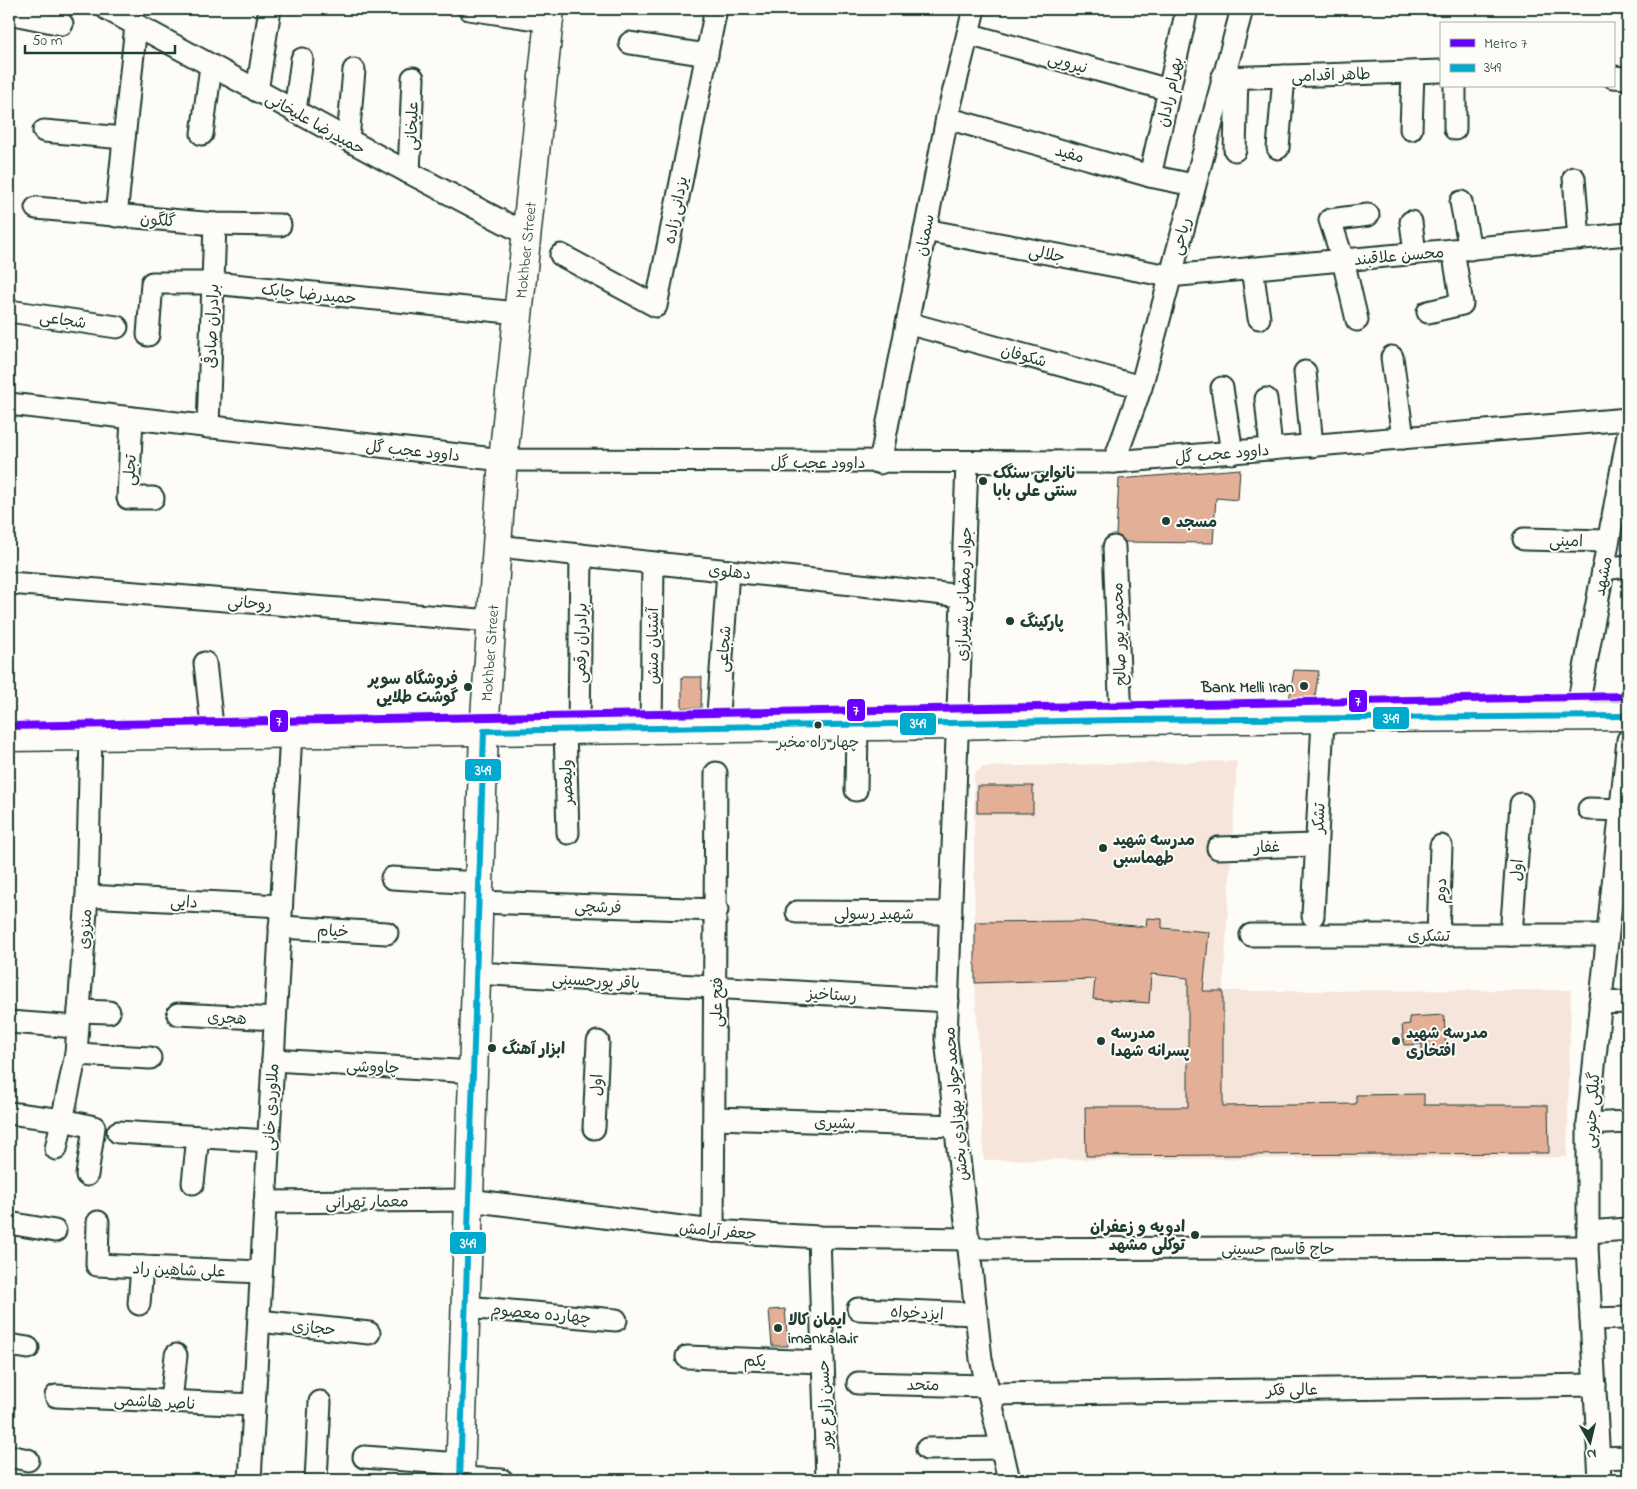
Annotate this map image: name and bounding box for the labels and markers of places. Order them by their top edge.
place label: نانوایی سنگک سنتی علی بابا [993,462,1077,504]
marker: نانوایی سنگک سنتی علی بابا [977,475,989,487]
place label: مسجد [1176,511,1217,535]
marker: مسجد [1160,515,1172,527]
place label: پارکینگ [1020,611,1064,635]
marker: پارکینگ [1004,615,1016,627]
place label: فروشگاه سوپر گوشت طلایی [366,668,458,710]
place label: Bank Melli Iran [1200,676,1294,700]
marker: Bank Melli Iran [1298,680,1310,692]
marker: فروشگاه سوپر گوشت طلایی [462,681,474,693]
marker: چهار راه مخبر [813,720,823,730]
place label: چهار راه مخبر [775,732,859,754]
place label: مدرسه شهید طهماسبی [1113,829,1195,871]
marker: مدرسه شهید طهماسبی [1097,842,1109,854]
place label: مدرسه پسرانه شهدا [1111,1022,1190,1064]
place label: مدرسه شهید افتخاری [1406,1022,1488,1064]
marker: مدرسه پسرانه شهدا [1095,1035,1107,1047]
marker: مدرسه شهید افتخاری [1390,1035,1402,1047]
place label: ابزار آهنگ [502,1038,565,1062]
marker: ابزار آهنگ [486,1042,498,1054]
place label: ادویه و زعفران توکلی مشهد [1090,1216,1186,1258]
marker: ادویه و زعفران توکلی مشهد [1189,1229,1201,1241]
place label: ایمان کالا imankala.ir [788,1309,859,1351]
marker: ایمان کالا imankala.ir [772,1322,784,1334]

